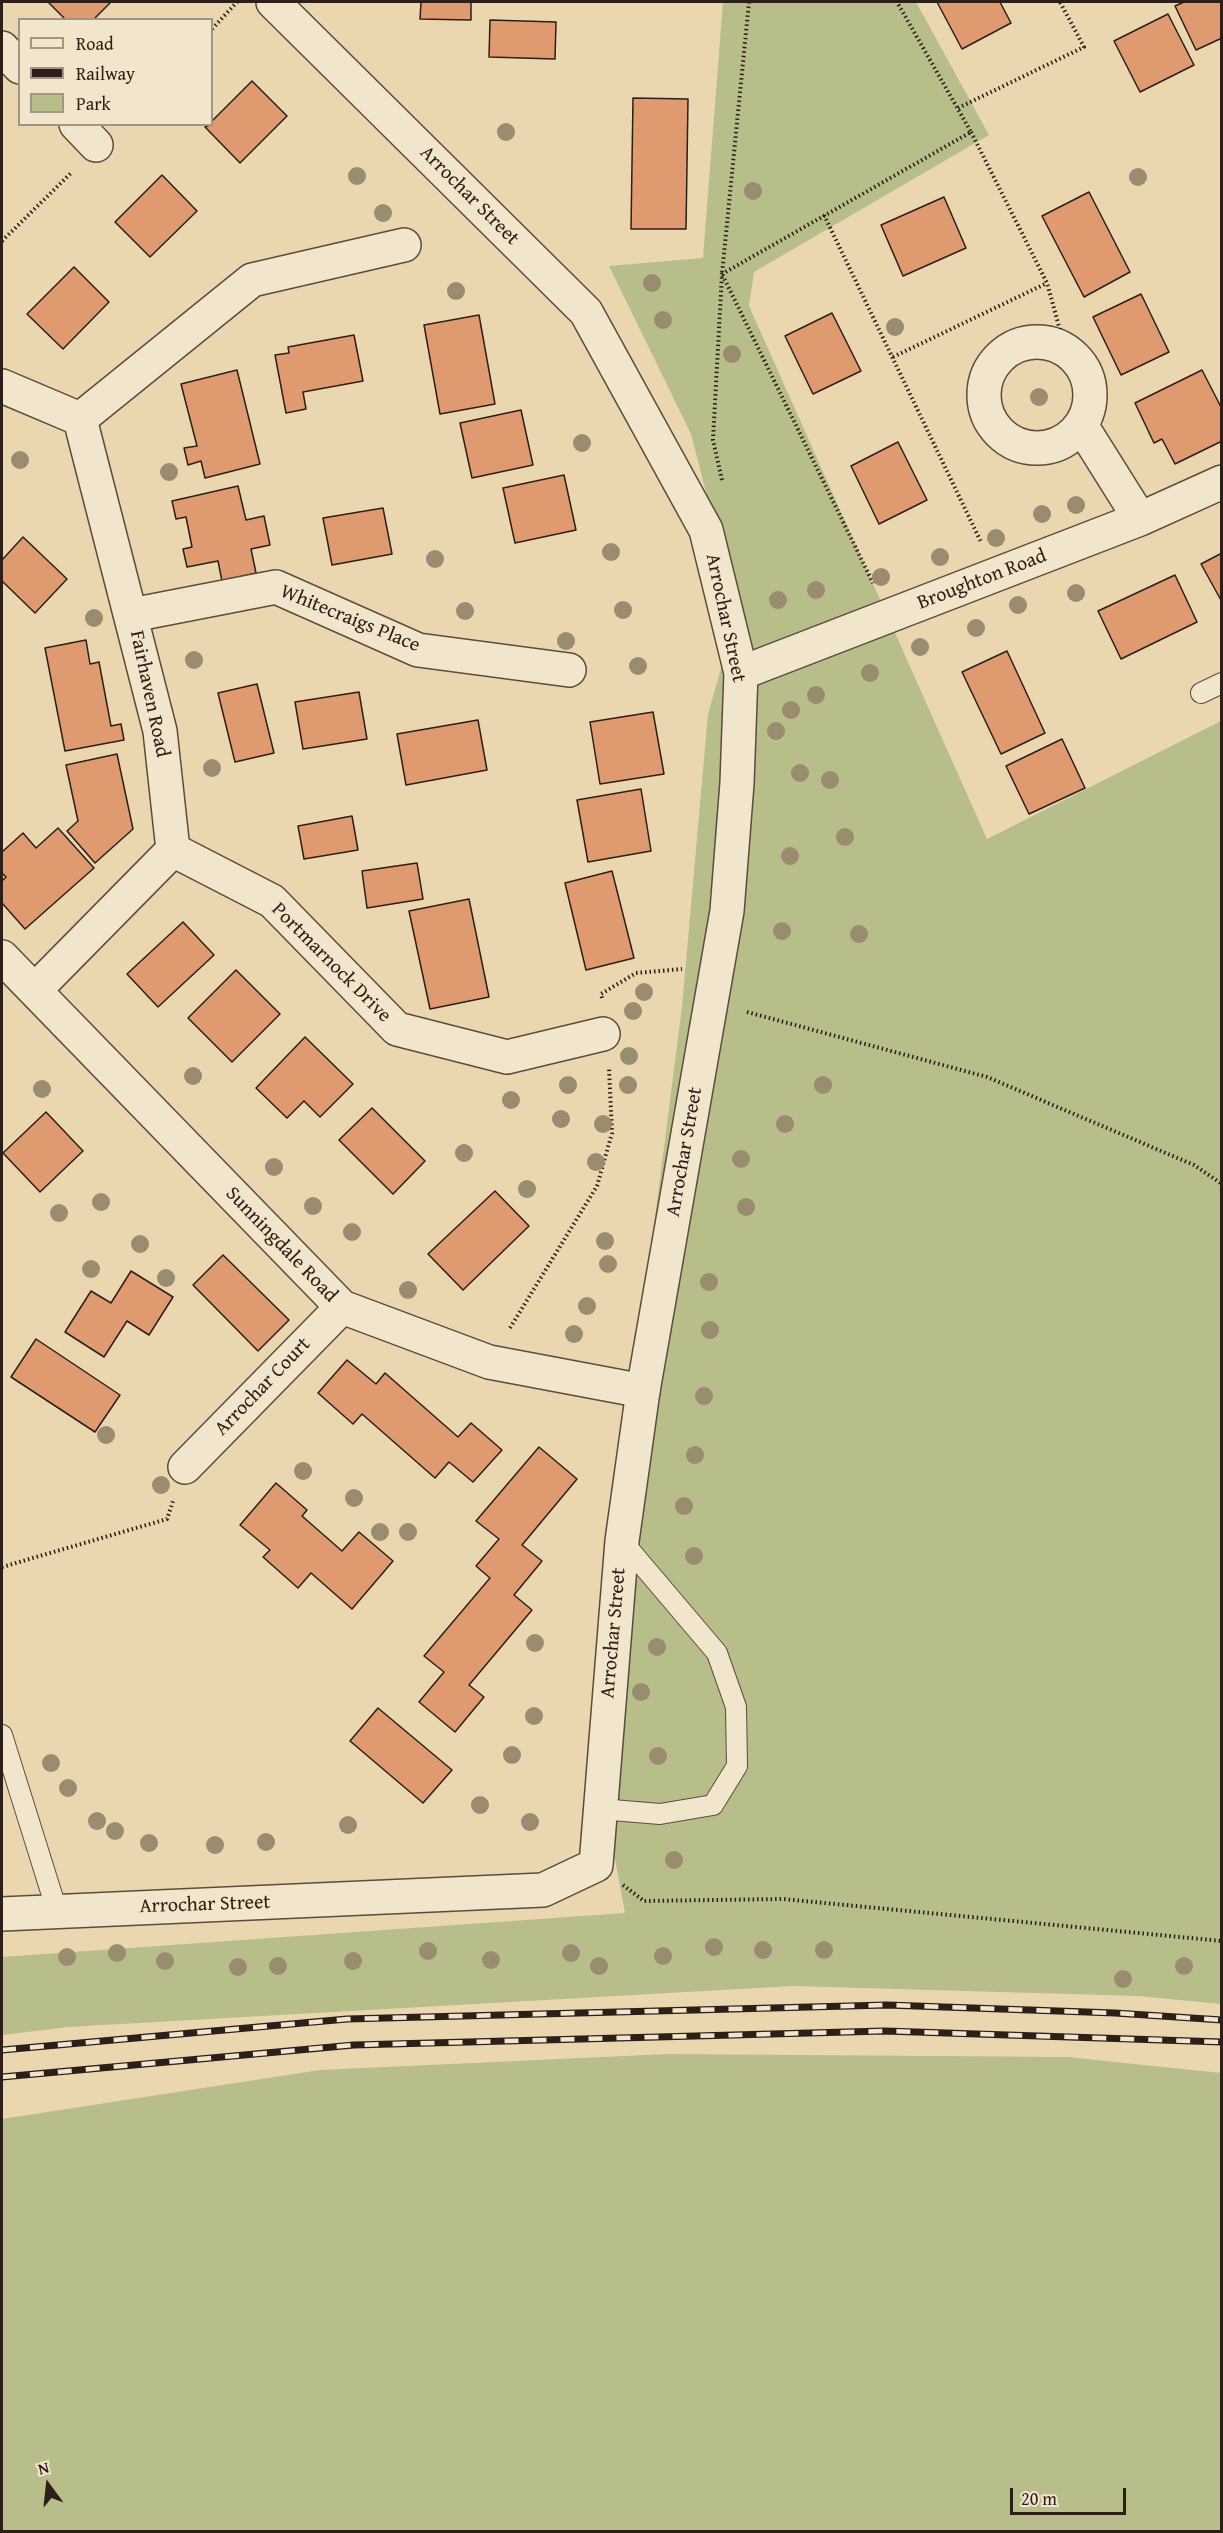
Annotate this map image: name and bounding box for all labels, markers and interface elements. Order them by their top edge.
legend [18,18,213,126]
text: Road [76,30,114,57]
text: Railway [76,60,135,87]
text: Park [76,90,111,117]
street label: Arrochar Street [414,141,524,251]
street label: Broughton Road [914,544,1050,616]
street label: Arrochar Street [700,551,750,685]
street label: Whitecraigs Place [277,580,423,658]
street label: Fairhaven Road [124,628,174,760]
street label: Portmarnock Drive [266,898,396,1028]
street label: Arrochar Street [662,1085,708,1219]
street label: Sunningdale Road [220,1182,342,1308]
street label: Arrochar Court [210,1333,316,1441]
street label: Arrochar Street [596,1567,632,1699]
street label: Arrochar Street [139,1891,271,1919]
north arrow [18,2455,78,2515]
text: N [35,2455,52,2481]
scale bar [1013,2476,1128,2514]
text: 20 m [1021,2485,1057,2512]

